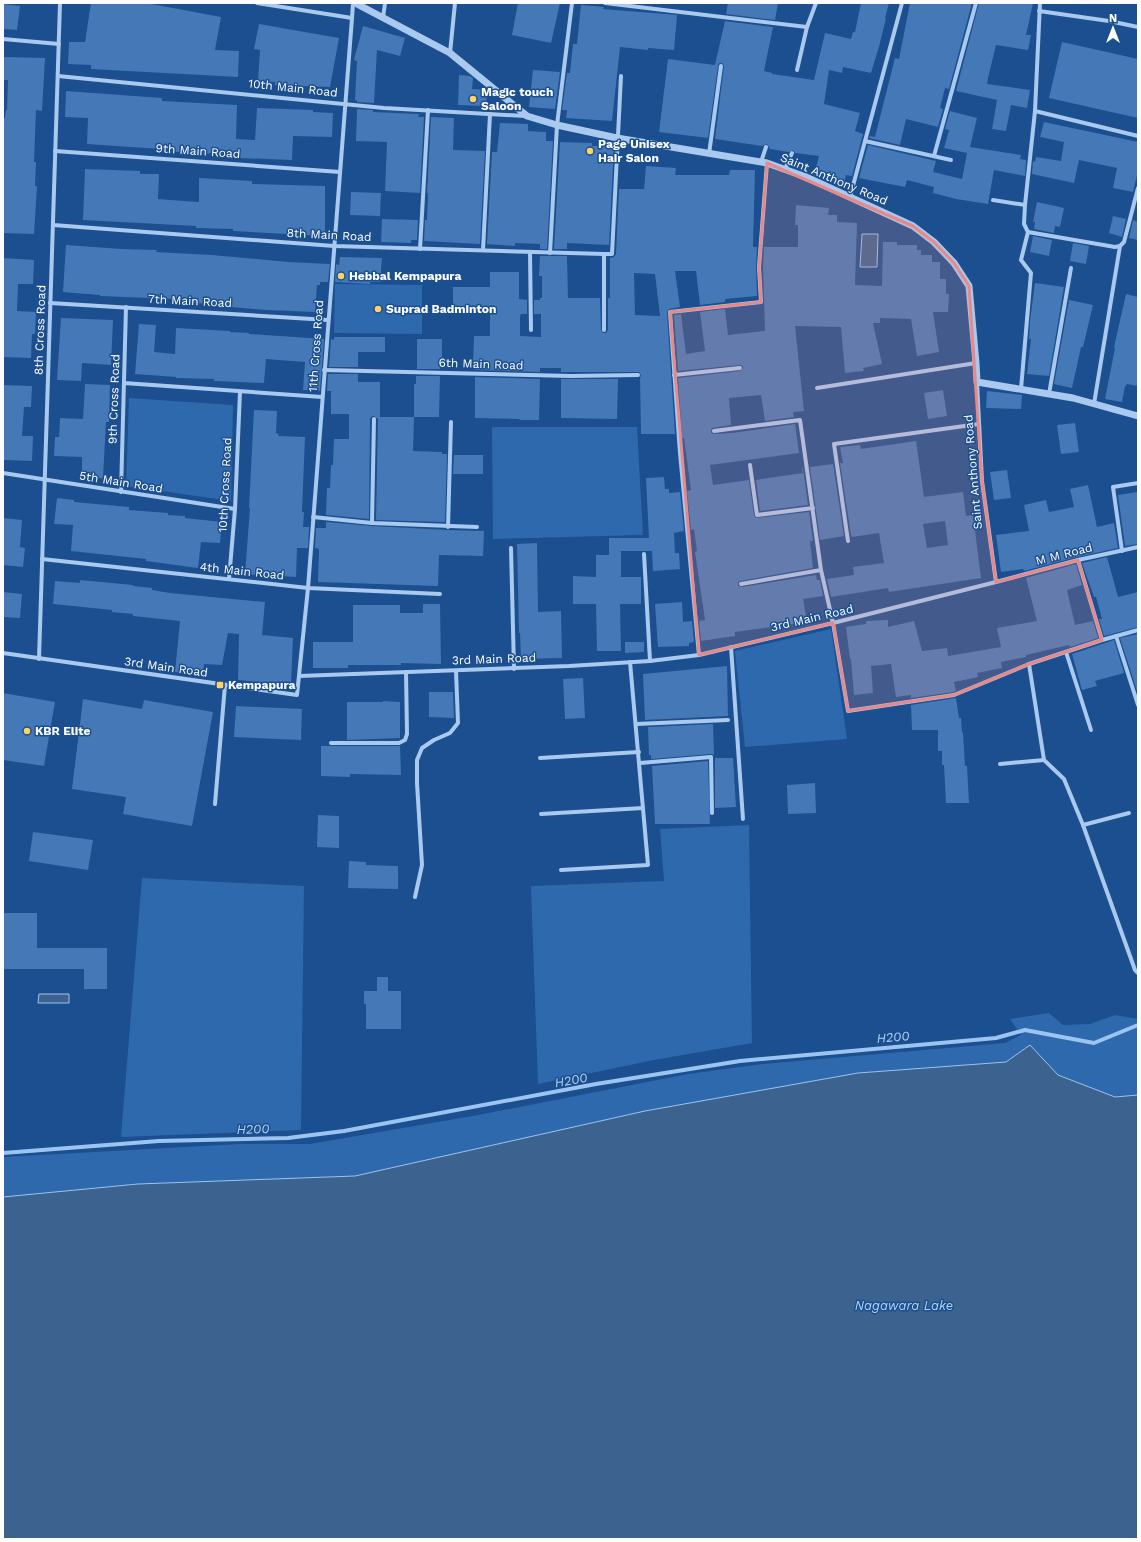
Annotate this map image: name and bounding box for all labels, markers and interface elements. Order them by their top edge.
north arrow [1093,8,1133,48]
text: N [1109,12,1117,25]
street label: 10th Main Road [248,76,338,100]
place label: Magic touch Saloon [481,85,553,113]
marker: Magic touch Saloon [468,94,478,104]
place label: Page Unisex Hair Salon [598,137,670,165]
street label: 9th Main Road [155,141,241,161]
marker: Page Unisex Hair Salon [585,146,595,156]
street label: Saint Anthony Road [778,150,890,208]
street label: 8th Main Road [286,226,372,244]
place label: Hebbal Kempapura [349,269,461,283]
marker: Hebbal Kempapura [336,271,346,281]
street label: 8th Cross Road [31,285,49,375]
street label: 7th Main Road [148,292,232,310]
street label: 11th Cross Road [306,300,326,392]
place label: Suprad Badminton [386,302,496,316]
marker: Suprad Badminton [373,304,383,314]
street label: 9th Cross Road [105,354,123,444]
street label: 6th Main Road [438,356,524,372]
street label: Saint Anthony Road [961,414,985,530]
street label: 10th Cross Road [216,437,234,533]
street label: 5th Main Road [78,468,164,496]
street label: M M Road [1034,540,1094,568]
street label: 4th Main Road [199,560,285,582]
street label: 3rd Main Road [769,602,855,634]
street label: 3rd Main Road [452,651,536,667]
street label: 3rd Main Road [123,654,209,680]
place label: Kempapura [228,678,296,692]
marker: Kempapura [215,680,225,690]
place label: KBR Elite [35,724,90,738]
marker: KBR Elite [22,726,32,736]
water label: H200 [876,1028,910,1046]
water label: H200 [553,1070,589,1090]
water label: H200 [236,1121,270,1137]
water label: Nagawara Lake [855,1298,953,1313]

